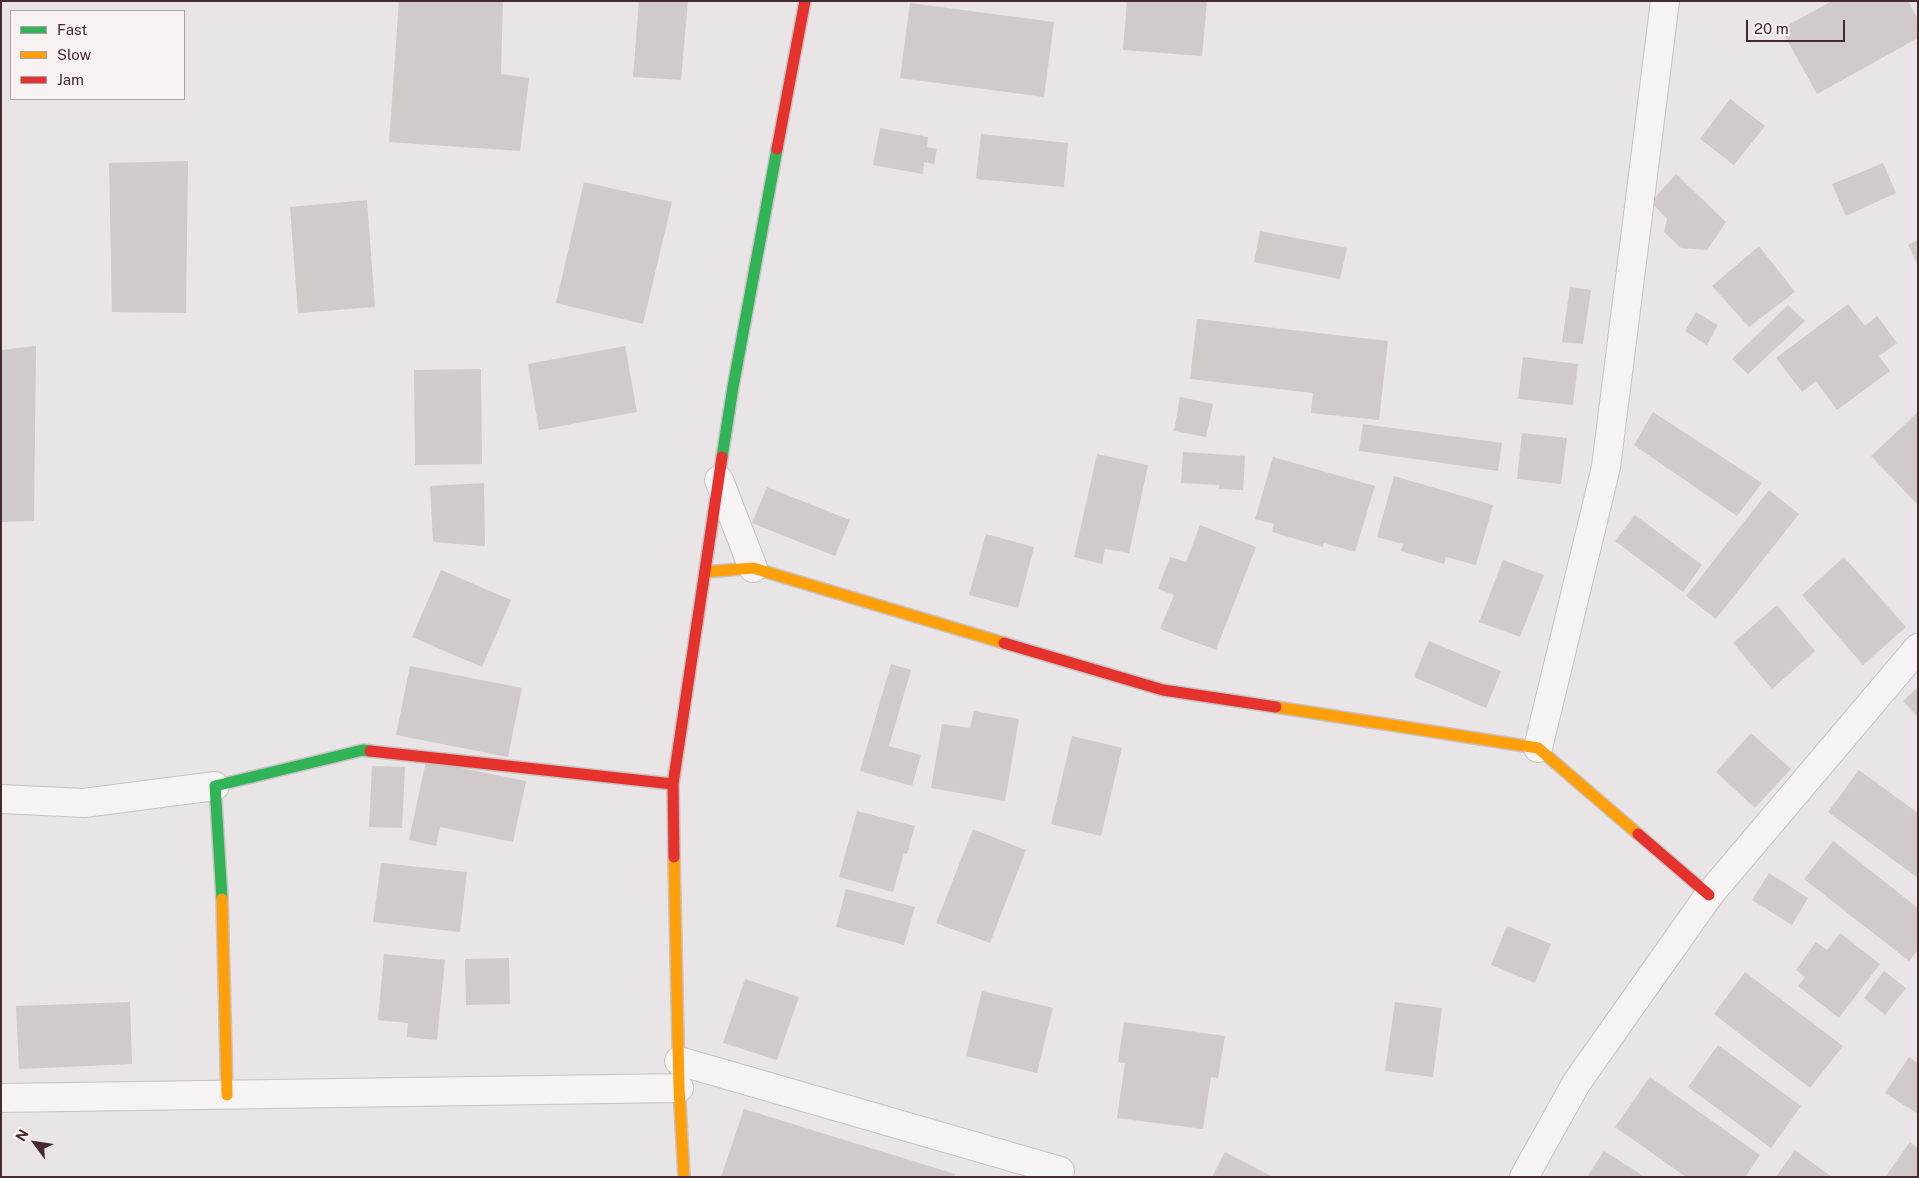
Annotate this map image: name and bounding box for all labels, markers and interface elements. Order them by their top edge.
legend [10,10,185,100]
scale bar [1749,10,1848,42]
text: 20 m [1754,20,1789,37]
text: Fast [57,21,87,38]
text: Slow [57,46,91,63]
text: Jam [57,71,84,88]
north arrow [10,1118,60,1168]
text: N [12,1126,32,1144]

